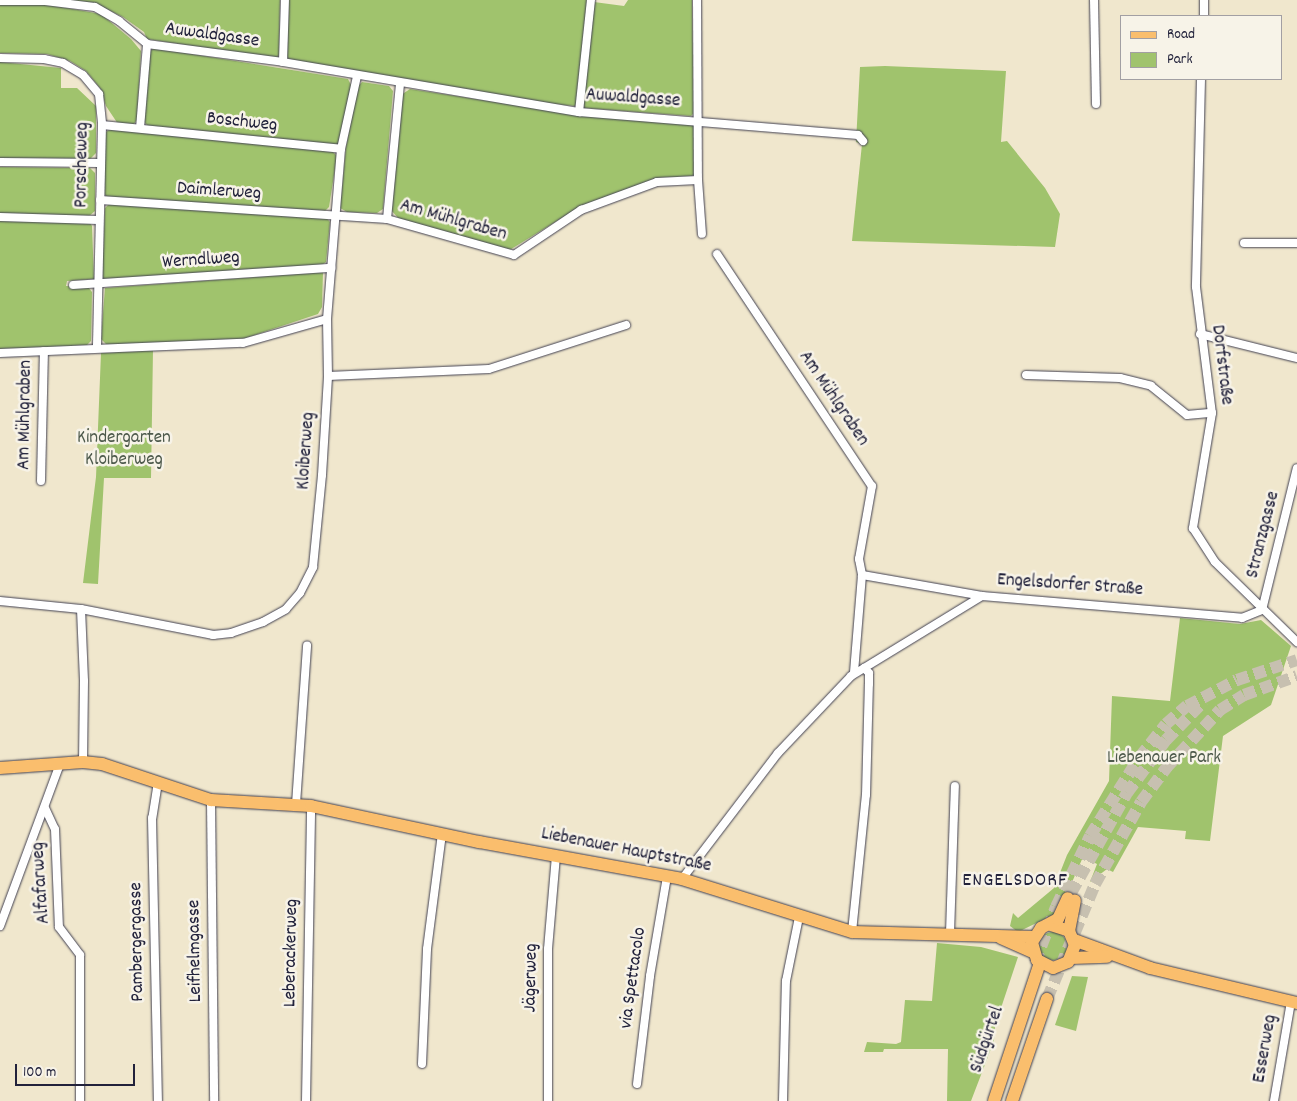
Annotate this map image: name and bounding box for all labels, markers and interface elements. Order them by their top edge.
legend [1120,15,1282,80]
street label: Auwaldgasse [164,18,260,54]
text: Road [1167,24,1195,46]
text: Park [1167,49,1193,71]
street label: Auwaldgasse [585,84,681,114]
street label: Boschweg [206,108,278,138]
street label: Porscheweg [71,122,95,208]
street label: Daimlerweg [176,178,262,206]
street label: Am Mühlgraben [397,195,509,247]
street label: Werndlweg [162,247,240,275]
street label: Dorfstraße [1205,324,1237,406]
street label: Am Mühlgraben [793,347,873,451]
street label: Am Mühlgraben [14,360,38,470]
street label: Kloiberweg [293,411,321,491]
park label: Kindergarten Kloiberweg [77,428,171,472]
street label: Stranzgasse [1242,489,1286,581]
street label: Engelsdorfer Straße [996,570,1144,602]
park label: Liebenauer Park [1107,748,1221,770]
street label: Liebenauer Hauptstraße [539,823,713,879]
street label: Alfafarweg [28,841,56,925]
district label: ENGELSDORF [961,869,1069,893]
street label: Pambergergasse [126,882,150,1002]
street label: Leberackerweg [280,899,304,1007]
street label: Leifhelmgasse [184,900,208,1002]
street label: via Spettacolo [616,926,652,1030]
street label: Jägerweg [520,943,544,1013]
street label: Südgürtel [966,1004,1010,1076]
street label: Esserweg [1249,1013,1283,1085]
scale bar [18,1054,138,1086]
text: 100 m [23,1062,56,1084]

